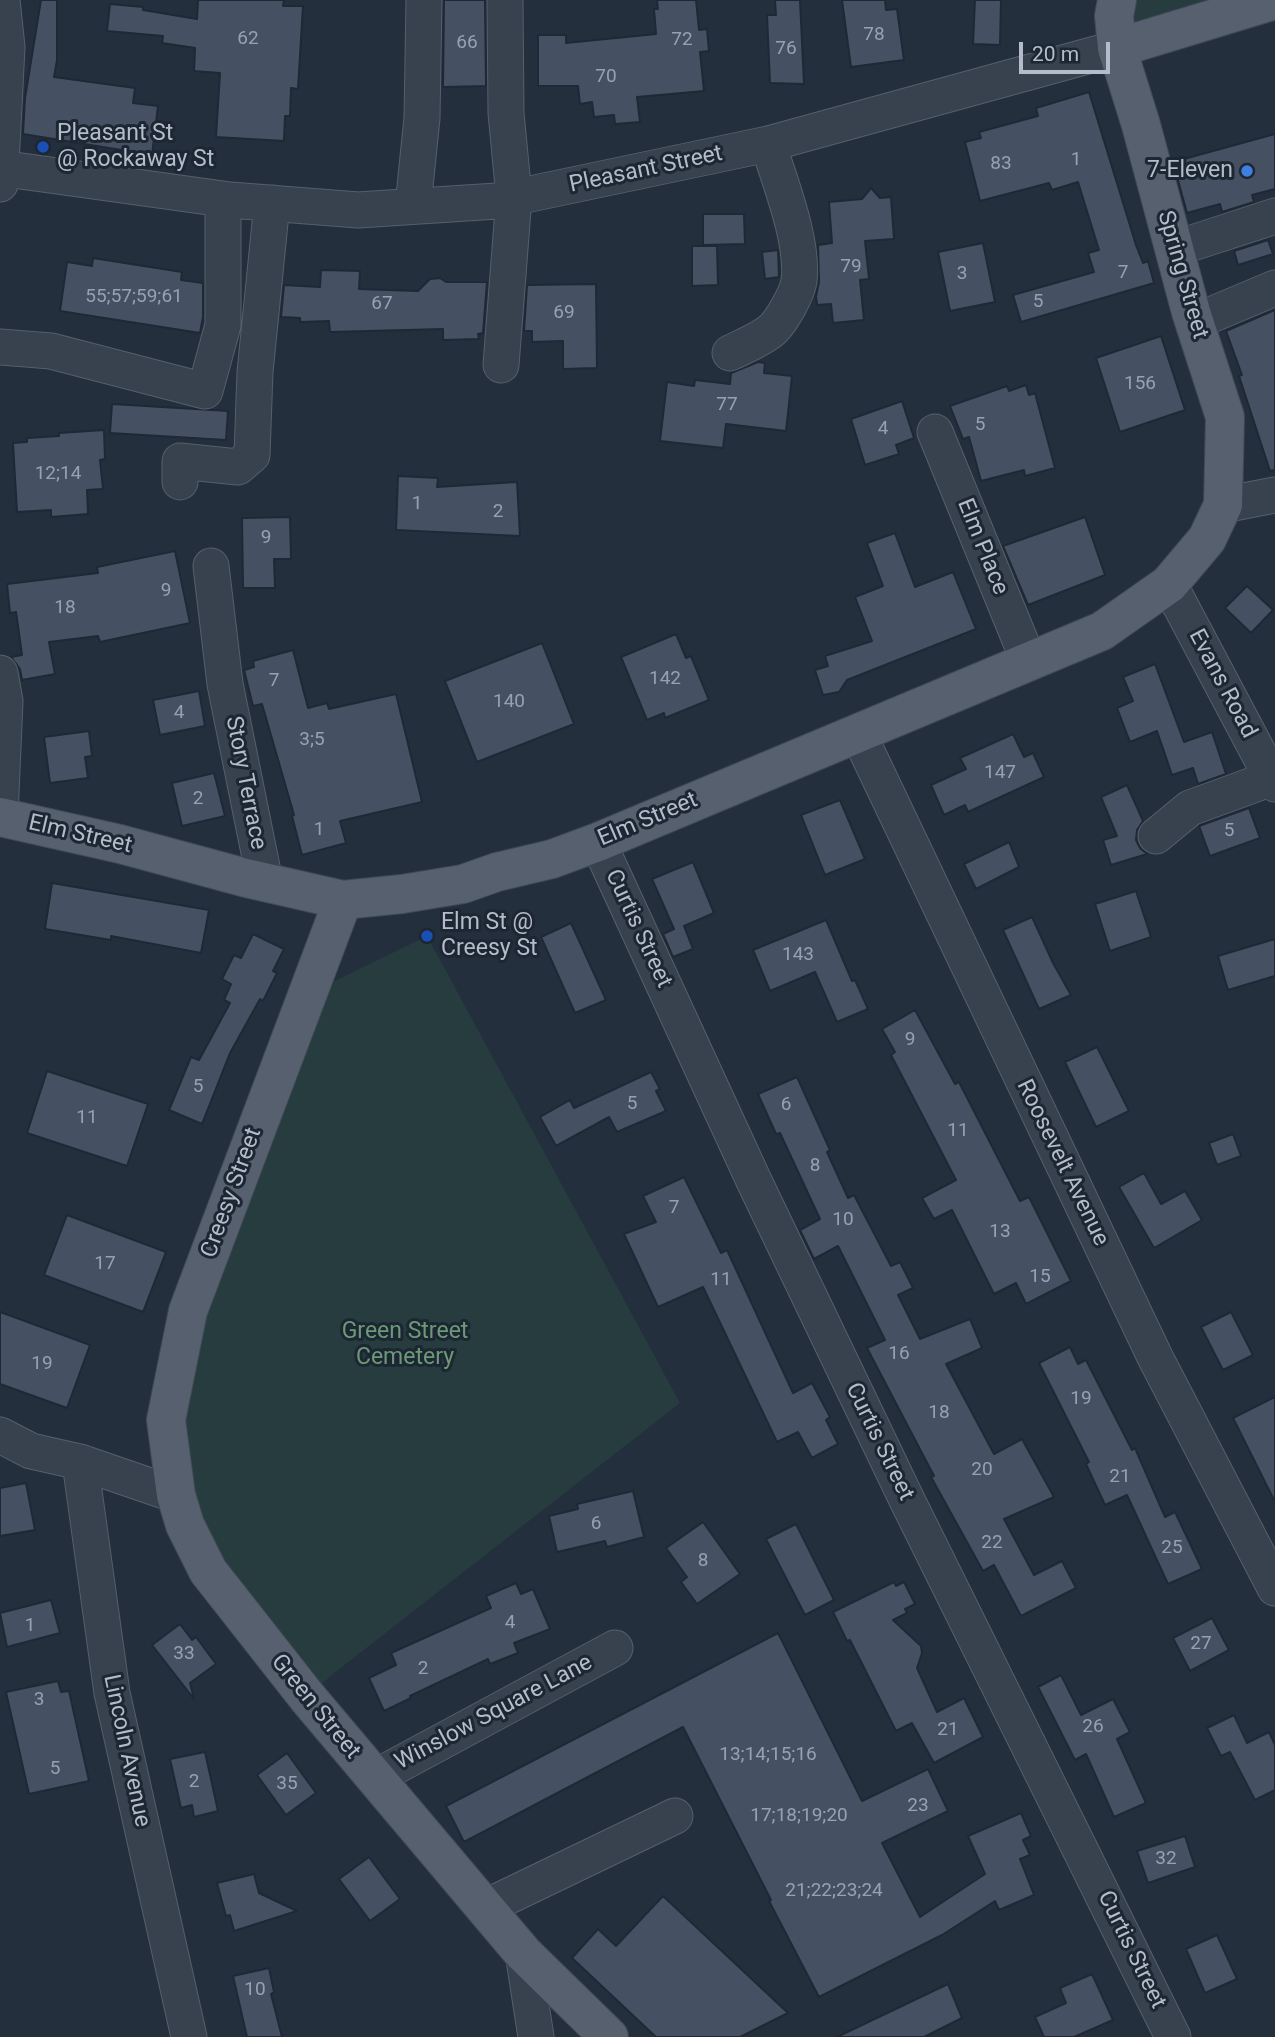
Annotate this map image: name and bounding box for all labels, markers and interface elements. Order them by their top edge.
house number: 78 [863,24,885,46]
house number: 62 [237,28,259,50]
scale bar [1023,28,1114,72]
house number: 72 [671,29,693,51]
house number: 66 [456,32,478,54]
house number: 76 [775,38,797,60]
text: 20 m [1032,42,1079,66]
house number: 70 [595,66,617,88]
place label: Pleasant St @ Rockaway St [57,120,214,174]
marker: Pleasant St @ Rockaway St [35,139,51,155]
street label: Pleasant Street [567,140,725,200]
house number: 1 [1071,149,1081,171]
house number: 83 [990,153,1012,175]
place label: 7-Eleven [1147,157,1233,185]
marker: 7-Eleven [1239,163,1255,179]
street label: Spring Street [1151,208,1213,342]
house number: 79 [840,256,862,278]
house number: 7 [1118,262,1128,284]
house number: 3 [957,263,967,285]
house number: 55;57;59;61 [85,286,183,308]
house number: 5 [1033,291,1043,313]
house number: 67 [371,293,393,315]
house number: 69 [553,302,575,324]
house number: 156 [1124,373,1156,395]
house number: 77 [716,394,738,416]
house number: 5 [975,414,985,436]
house number: 4 [878,418,888,440]
house number: 12;14 [35,463,81,485]
house number: 1 [412,493,422,515]
street label: Elm Place [950,495,1014,599]
house number: 2 [493,501,503,523]
house number: 9 [261,527,271,549]
house number: 9 [161,580,171,602]
house number: 18 [54,597,76,619]
street label: Evans Road [1182,625,1262,743]
house number: 142 [649,668,681,690]
house number: 7 [269,670,279,692]
house number: 140 [493,691,525,713]
house number: 4 [174,702,184,724]
street label: Story Terrace [219,714,271,852]
house number: 3;5 [299,729,325,751]
house number: 147 [984,762,1016,784]
street label: Elm Street [594,787,702,853]
house number: 2 [193,788,203,810]
street label: Elm Street [26,810,134,860]
house number: 1 [314,819,324,841]
house number: 5 [1224,820,1234,842]
street label: Curtis Street [599,865,677,993]
place label: Elm St @ Creesy St [441,909,538,963]
marker: Elm St @ Creesy St [419,928,435,944]
house number: 143 [782,944,814,966]
house number: 9 [905,1029,915,1051]
street label: Roosevelt Avenue [1010,1075,1114,1251]
house number: 5 [193,1076,203,1098]
house number: 5 [627,1093,637,1115]
house number: 6 [781,1094,791,1116]
house number: 11 [76,1107,98,1129]
house number: 11 [947,1120,969,1142]
street label: Creesy Street [196,1124,268,1262]
house number: 8 [810,1155,820,1177]
house number: 7 [669,1197,679,1219]
house number: 10 [832,1209,854,1231]
house number: 13 [989,1221,1011,1243]
house number: 17 [94,1253,116,1275]
house number: 15 [1029,1266,1051,1288]
house number: 11 [710,1269,732,1291]
park label: Green Street Cemetery [342,1318,468,1372]
house number: 16 [888,1343,910,1365]
house number: 19 [31,1353,53,1375]
street label: Curtis Street [839,1379,919,1505]
house number: 19 [1070,1388,1092,1410]
house number: 18 [928,1402,950,1424]
house number: 20 [971,1459,993,1481]
house number: 21 [1109,1466,1131,1488]
house number: 6 [591,1513,601,1535]
house number: 22 [981,1532,1003,1554]
house number: 25 [1161,1537,1183,1559]
house number: 8 [698,1550,708,1572]
house number: 4 [505,1612,515,1634]
house number: 1 [25,1615,35,1637]
house number: 27 [1190,1633,1212,1655]
house number: 33 [173,1643,195,1665]
street label: Green Street [264,1649,366,1765]
street label: Winslow Square Lane [391,1649,597,1777]
house number: 2 [418,1658,428,1680]
street label: Lincoln Avenue [96,1672,156,1830]
house number: 3 [34,1689,44,1711]
house number: 26 [1082,1716,1104,1738]
house number: 21 [937,1719,959,1741]
house number: 13;14;15;16 [719,1744,817,1766]
house number: 5 [50,1758,60,1780]
house number: 2 [189,1771,199,1793]
house number: 35 [276,1773,298,1795]
house number: 23 [907,1795,929,1817]
house number: 17;18;19;20 [750,1805,848,1827]
house number: 32 [1155,1848,1177,1870]
house number: 21;22;23;24 [785,1880,883,1902]
street label: Curtis Street [1091,1887,1171,2013]
house number: 10 [244,1979,266,2001]

